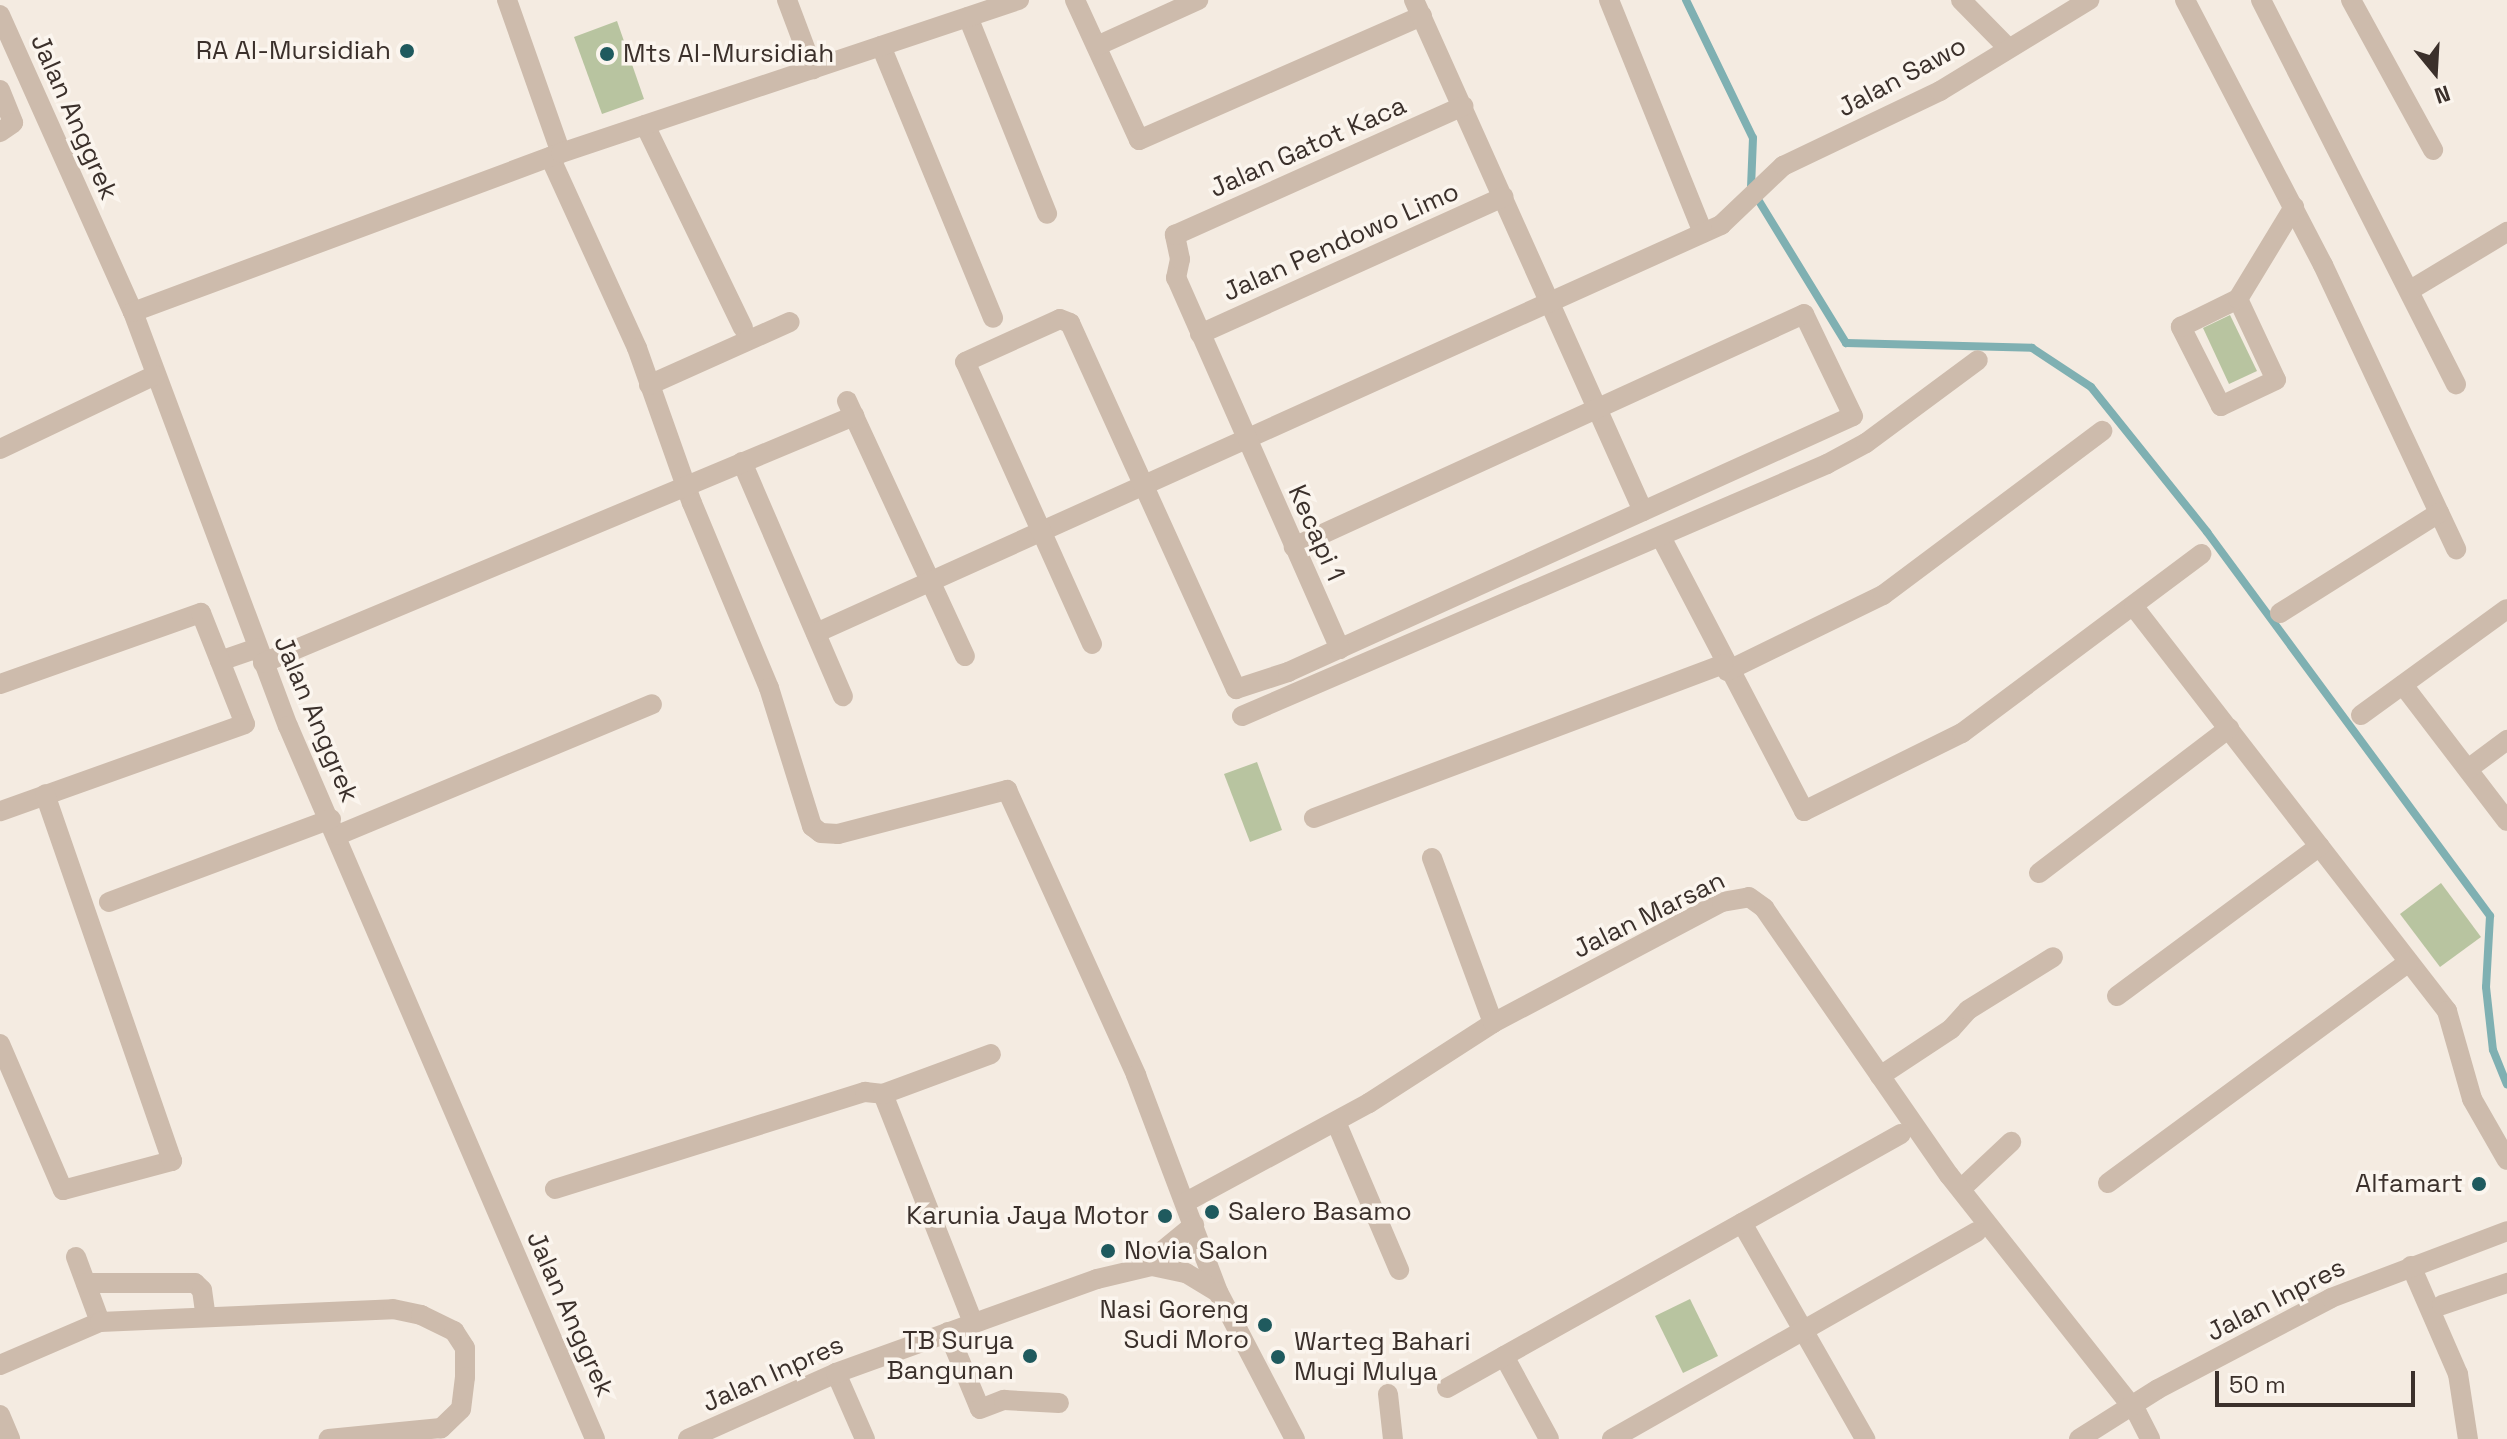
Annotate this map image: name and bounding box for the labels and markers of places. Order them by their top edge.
place label: RA Al-Mursidiah [195,35,391,67]
place label: Mts Al-Mursidiah [623,38,834,70]
marker: RA Al-Mursidiah [398,42,416,60]
marker: Mts Al-Mursidiah [598,45,616,63]
place label: Alfamart [2355,1168,2463,1200]
marker: Alfamart [2470,1175,2488,1193]
place label: Salero Basamo [1228,1196,1412,1228]
place label: Karunia Jaya Motor [906,1200,1149,1232]
marker: Salero Basamo [1203,1203,1221,1221]
marker: Karunia Jaya Motor [1156,1207,1174,1225]
place label: Novia Salon [1124,1235,1268,1267]
marker: Novia Salon [1099,1242,1117,1260]
place label: Nasi Goreng Sudi Moro [1100,1294,1249,1356]
marker: Nasi Goreng Sudi Moro [1256,1316,1274,1334]
place label: TB Surya Bangunan [886,1325,1014,1386]
place label: Warteg Bahari Mugi Mulya [1294,1326,1471,1388]
marker: TB Surya Bangunan [1021,1347,1039,1365]
marker: Warteg Bahari Mugi Mulya [1269,1348,1287,1366]

